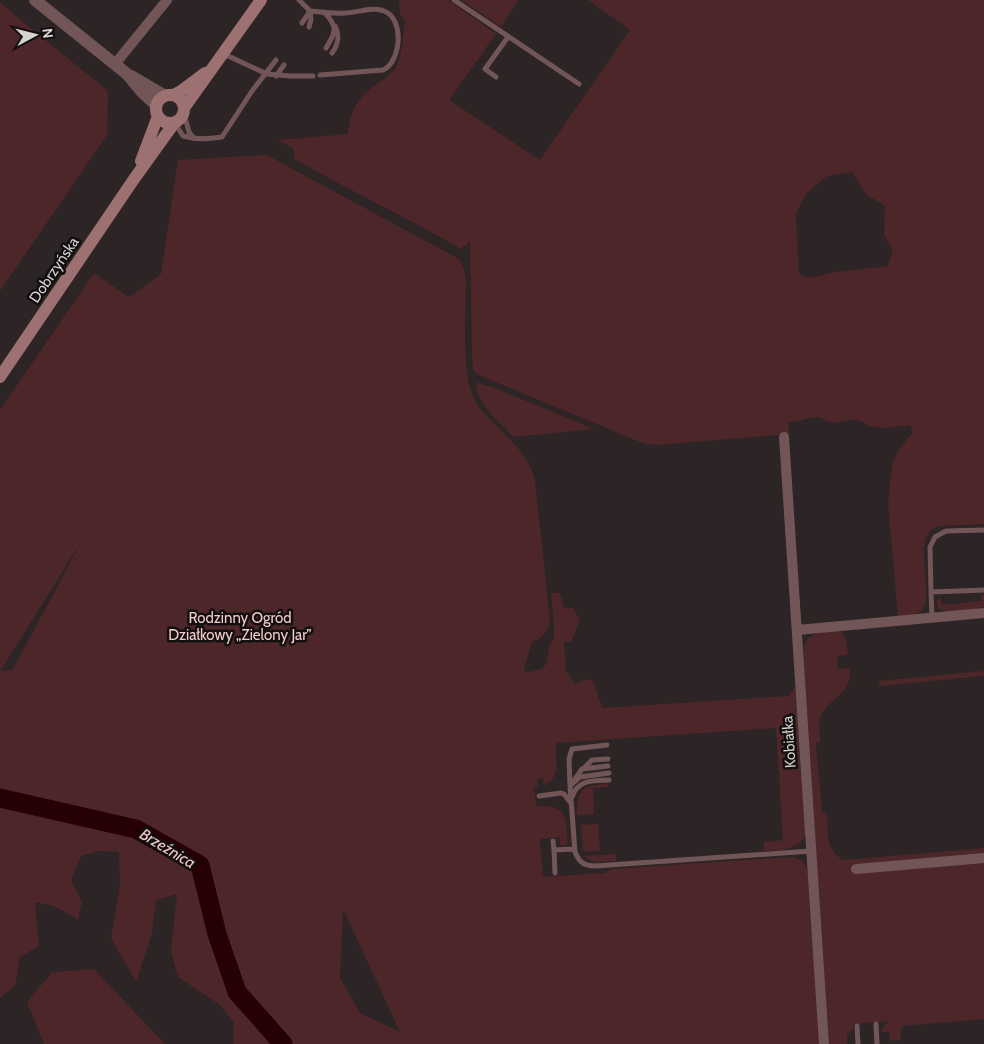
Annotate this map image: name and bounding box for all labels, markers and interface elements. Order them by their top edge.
north arrow [10,10,60,60]
text: N [38,27,57,39]
street label: Dobrzyńska [26,233,83,306]
park label: Rodzinny Ogród Działkowy „Zielony Jar” [168,609,312,644]
street label: Kobiałka [778,714,800,769]
water label: Brzeźnica [136,824,199,872]

